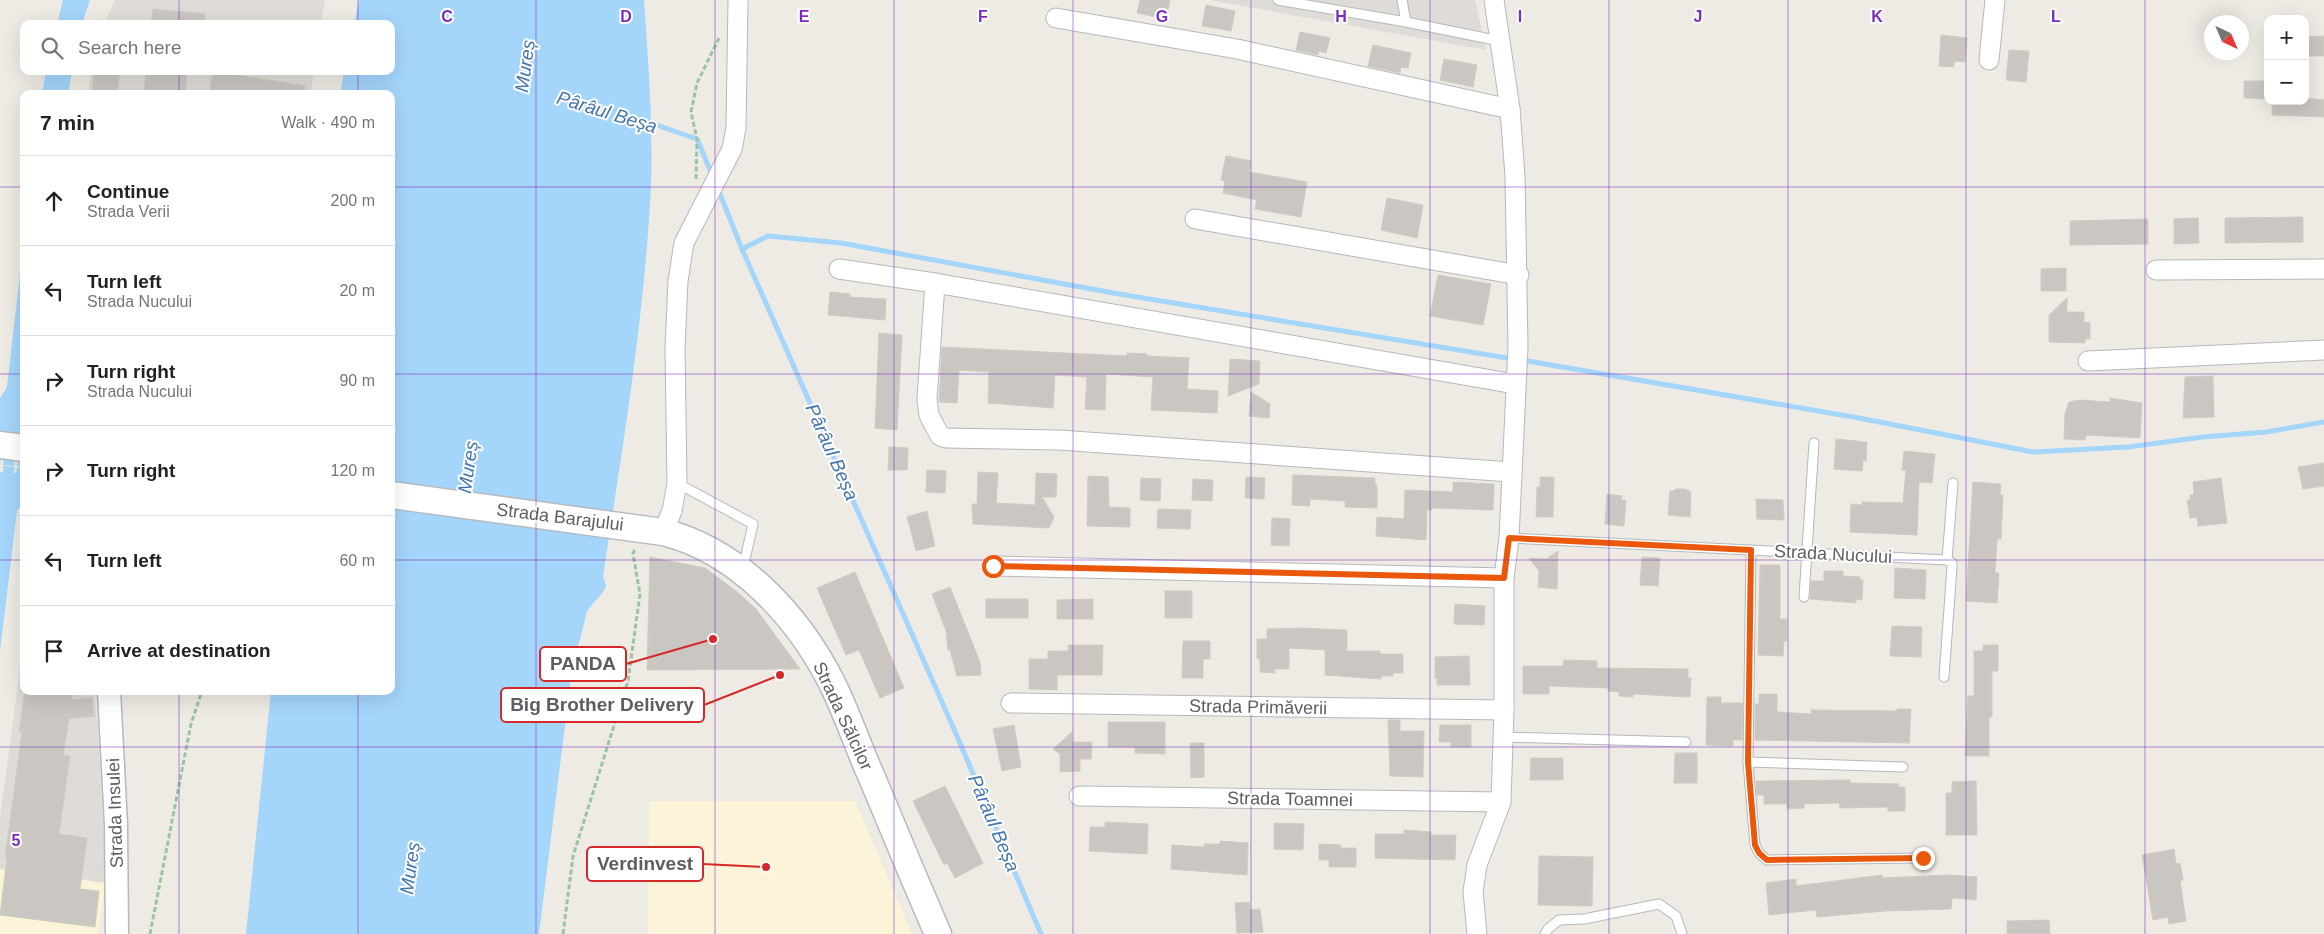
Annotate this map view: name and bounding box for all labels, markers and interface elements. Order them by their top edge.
text: C [441,8,453,25]
text: D [620,8,632,25]
text: E [799,8,810,25]
text: F [978,8,988,25]
text: G [1156,8,1168,25]
text: H [1335,8,1347,25]
text: I [1518,8,1522,25]
text: J [1694,8,1702,25]
text: K [1871,8,1883,25]
text: L [2051,8,2061,25]
north arrow [2204,15,2249,60]
map controls [2264,15,2309,105]
button: + [2264,15,2309,60]
search box [20,20,395,75]
icon: search [38,34,66,62]
text: Search here [78,37,182,58]
water label: Mureș [511,38,539,94]
button: − [2264,60,2309,105]
water label: Pârâul Beșa [554,87,660,137]
text: 7 min [40,111,95,134]
text: Walk · 490 m [281,114,375,131]
text: Continue [87,181,169,202]
icon: ahead [40,187,68,215]
text: 200 m [331,192,375,209]
text: Strada Verii [87,203,170,220]
text: Turn left [87,271,162,292]
icon: left [40,277,68,305]
text: 20 m [339,282,375,299]
text: Strada Nucului [87,293,192,310]
text: Turn right [87,361,175,382]
icon: right [40,367,68,395]
text: 90 m [339,372,375,389]
text: Strada Nucului [87,383,192,400]
water label: Pârâul Beșa [801,400,863,504]
water label: Mureș [454,439,482,495]
icon: right [40,457,68,485]
text: Turn right [87,460,175,481]
text: 120 m [331,462,375,479]
street label: Strada Barajului [495,499,625,535]
street label: Strada Nucului [1774,541,1892,567]
icon: left [40,547,68,575]
text: Turn left [87,550,162,571]
text: 60 m [339,552,375,569]
route start [982,555,1005,578]
icon: arrive [40,637,68,665]
text: Arrive at destination [87,640,271,661]
callout: PANDA [540,647,626,681]
text: PANDA [550,653,616,674]
street label: Strada Sălcilor [809,659,877,773]
callout: Big Brother Delivery [501,688,704,722]
text: Big Brother Delivery [510,694,694,715]
street label: Strada Primăverii [1189,696,1327,718]
street label: Strada Insulei [103,758,127,868]
water label: Pârâul Beșa [964,771,1024,875]
street label: Strada Toamnei [1227,788,1353,810]
text: 5 [12,832,21,849]
water label: Mureș [396,840,424,896]
callout: Verdinvest [587,847,703,881]
route end [1912,847,1935,870]
text: Verdinvest [597,853,694,874]

